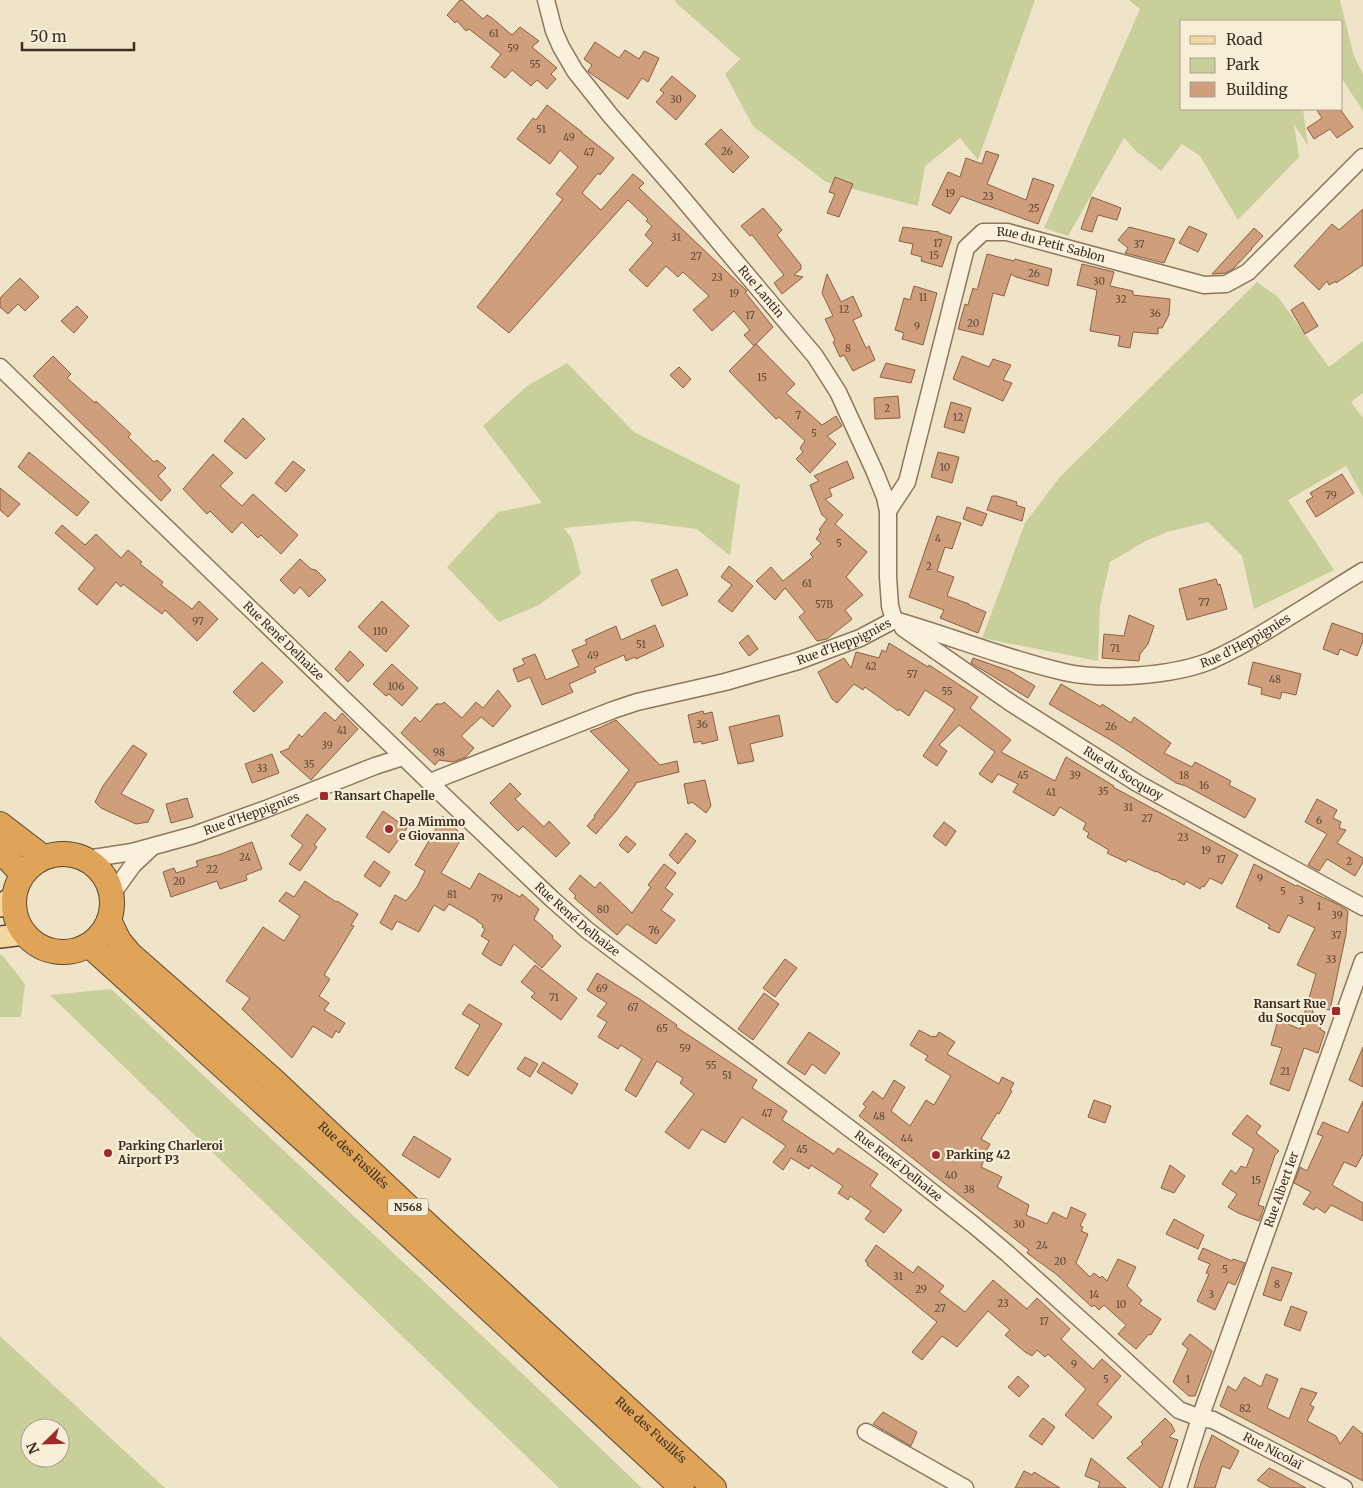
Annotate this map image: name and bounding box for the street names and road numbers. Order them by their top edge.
street label: Rue du Petit Sablon [997,224,1107,265]
street label: Rue Lantin [735,262,788,321]
street label: Rue René Delhaize [240,598,327,683]
street label: Rue d'Heppignies [1198,610,1293,671]
street label: Rue d'Heppignies [795,615,894,668]
street label: Rue du Socquoy [1081,743,1166,803]
street label: Rue d'Heppignies [201,789,301,838]
street label: Rue René Delhaize [532,879,623,959]
street label: Rue des Fusillés [315,1118,392,1192]
street label: Rue René Delhaize [852,1127,945,1204]
street label: Rue Albert Ier [1261,1149,1302,1229]
road number: N568 [388,1198,428,1216]
street label: Rue des Fusillés [613,1393,690,1466]
street label: Rue Nicolaï [1241,1429,1305,1472]

